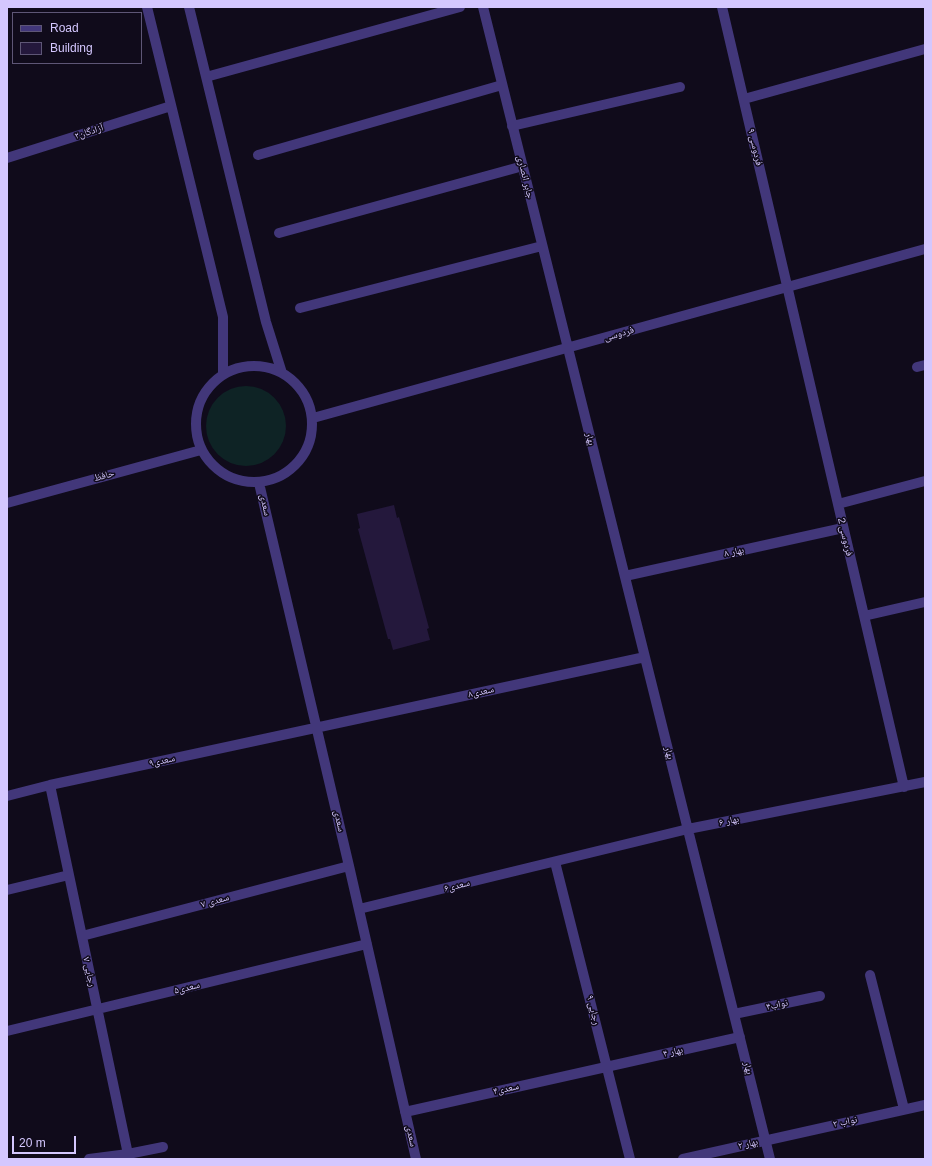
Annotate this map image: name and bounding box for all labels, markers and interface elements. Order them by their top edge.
legend [12,12,142,64]
text: Road [50,21,79,35]
text: Building [50,41,93,55]
street label: آزادگان۲ [73,122,105,142]
street label: فردوسی ۹ [745,127,765,167]
street label: جابر انصاری [514,154,536,200]
street label: فردوسی [603,324,635,344]
street label: بهار [583,431,597,447]
street label: حافظ [92,468,116,484]
street label: سعدی [257,493,273,517]
street label: فردوسی 2 [835,517,855,557]
street label: بهار ۸ [723,544,745,560]
street label: سعدی۸ [467,683,495,701]
street label: بهار [662,745,676,761]
street label: سعدی۹ [148,752,176,770]
street label: سعدی [331,809,347,833]
street label: بهار ۶ [718,813,740,829]
street label: سعدی۶ [443,877,471,895]
street label: سعدی ۷ [199,891,231,911]
street label: رجایی ۷ [80,956,98,988]
street label: سعدی۵ [173,979,201,997]
street label: رجایی ۹ [584,994,602,1026]
street label: نواب۴ [765,997,789,1013]
street label: بهار ۴ [662,1044,684,1060]
street label: بهار [741,1060,755,1076]
street label: سعدی۴ [492,1080,520,1098]
street label: نواب ۲ [832,1114,858,1130]
street label: سعدی [403,1124,419,1148]
scale bar [14,1128,78,1154]
text: 20 m [19,1136,46,1150]
street label: بهار ۲ [737,1136,759,1152]

